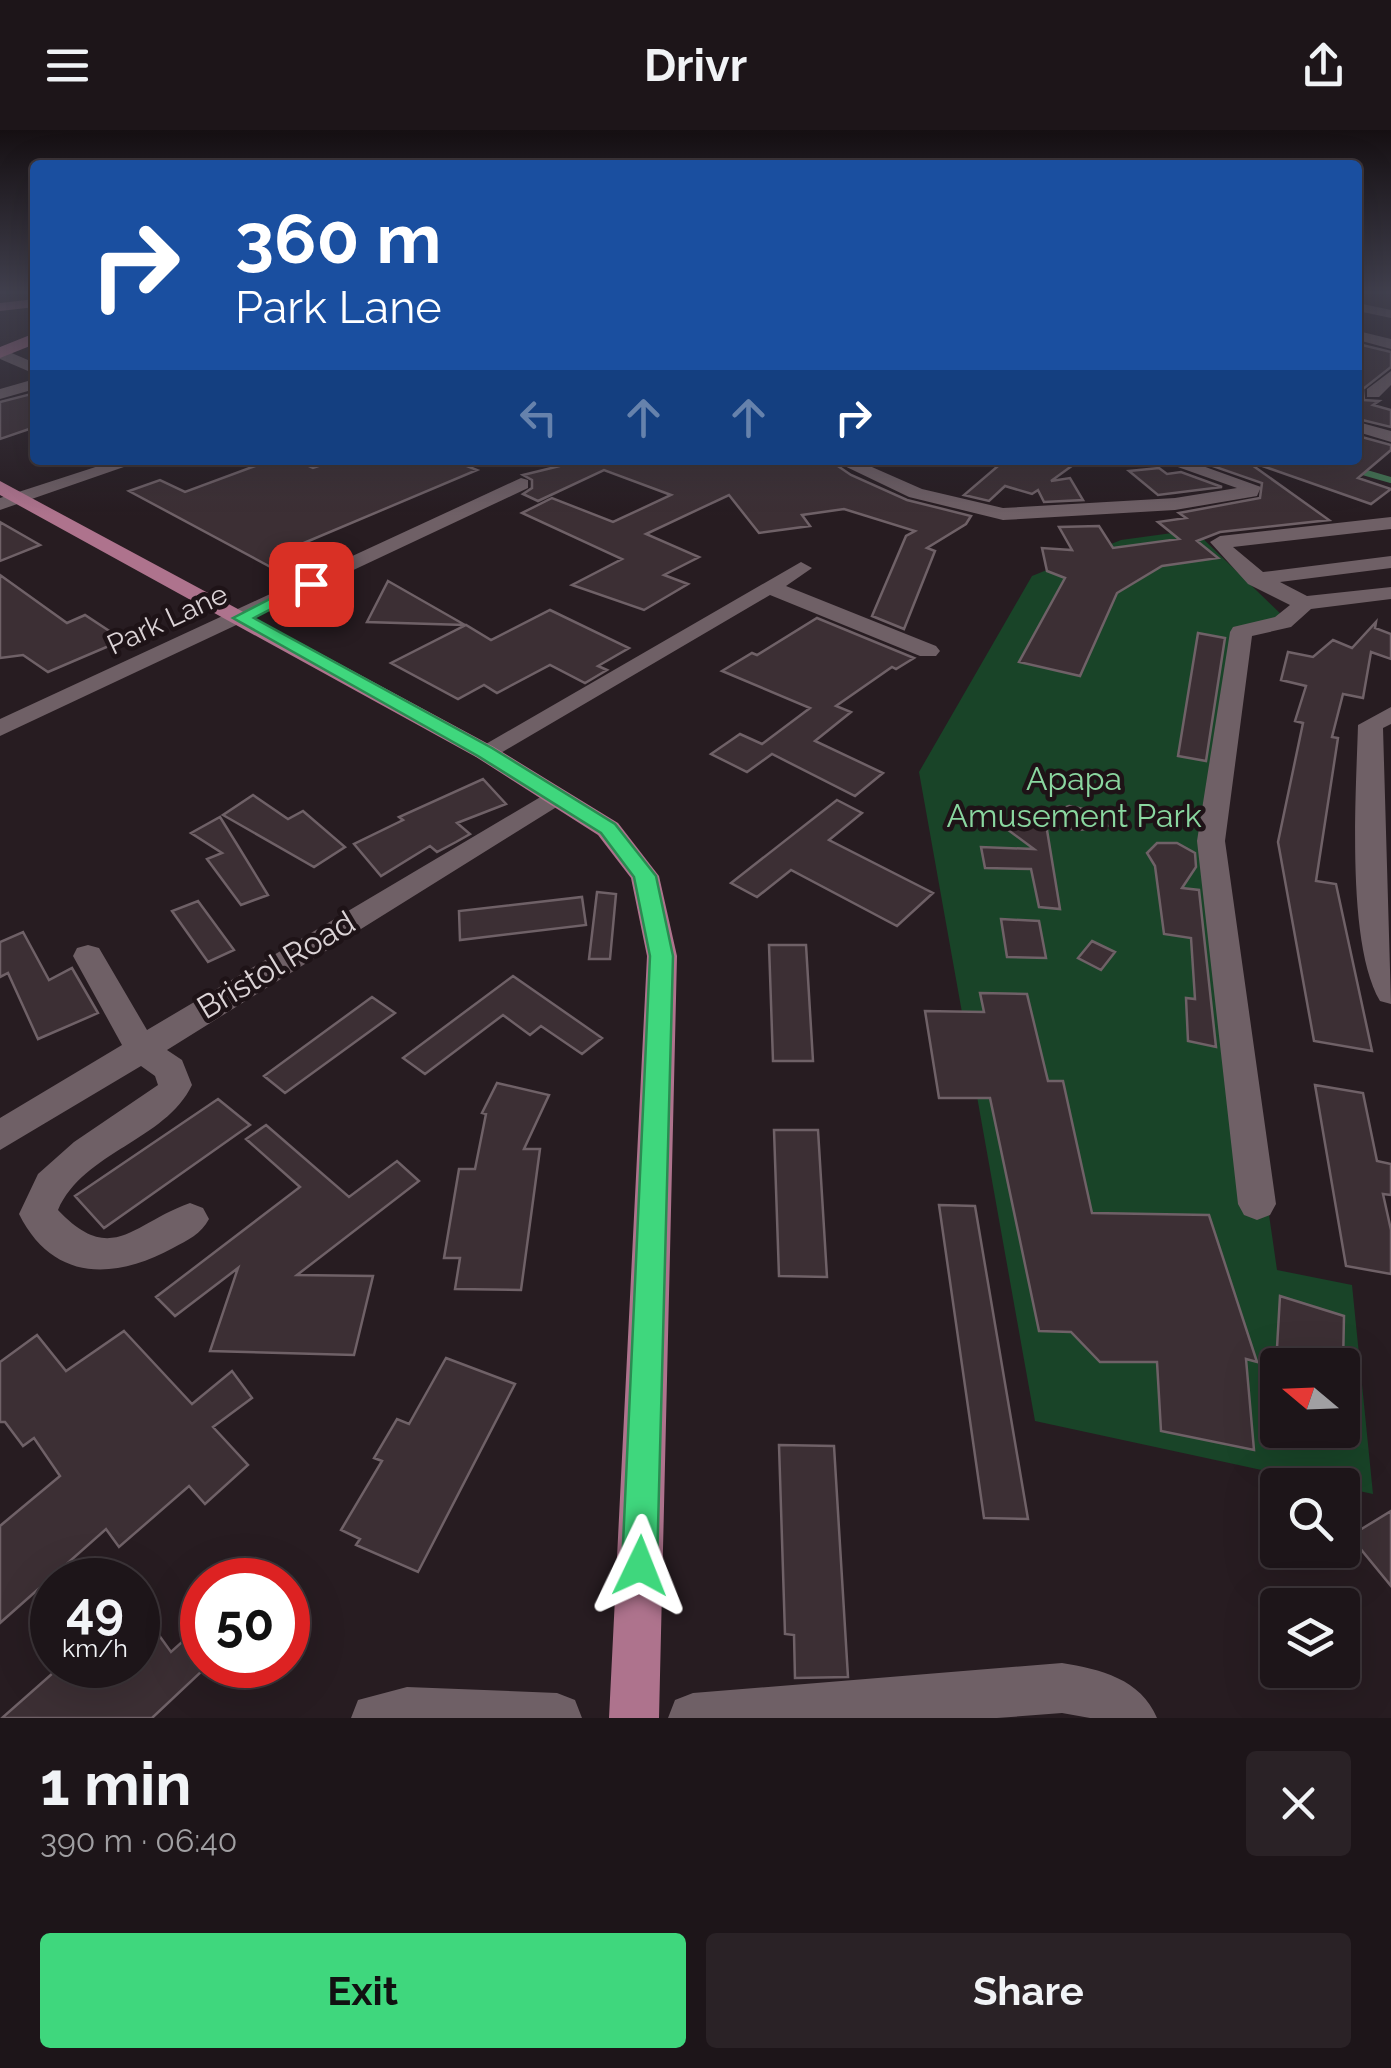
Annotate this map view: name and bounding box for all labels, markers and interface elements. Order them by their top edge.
icon: menu [40,38,95,93]
icon: share [1296,38,1351,93]
text: Drivr [644,39,747,92]
text: 360 m [235,197,442,279]
icon: right [70,200,200,330]
text: Park Lane [235,281,442,334]
icon: left [511,390,566,445]
icon: ahead [616,390,671,445]
icon: ahead [721,390,776,445]
icon: right [826,390,881,445]
pin [269,542,354,627]
icon: arrive [284,557,339,612]
street label: Park Lane [102,577,232,662]
park label: Apapa Amusement Park [946,760,1202,834]
street label: Bristol Road [190,903,361,1026]
north arrow [1260,1348,1360,1448]
map controls [1260,1348,1360,1688]
button: search [1260,1468,1360,1568]
position arrow [588,1514,692,1618]
speed limit sign: 50 [180,1558,310,1688]
text: 49 [66,1581,124,1640]
button: layers [1260,1588,1360,1688]
text: km/h [62,1633,128,1663]
text: 1 min [40,1749,191,1819]
button: close [1246,1751,1351,1856]
text: 390 m · 06:40 [40,1822,237,1859]
button: Exit [40,1933,686,2048]
button: Share [706,1933,1351,2048]

